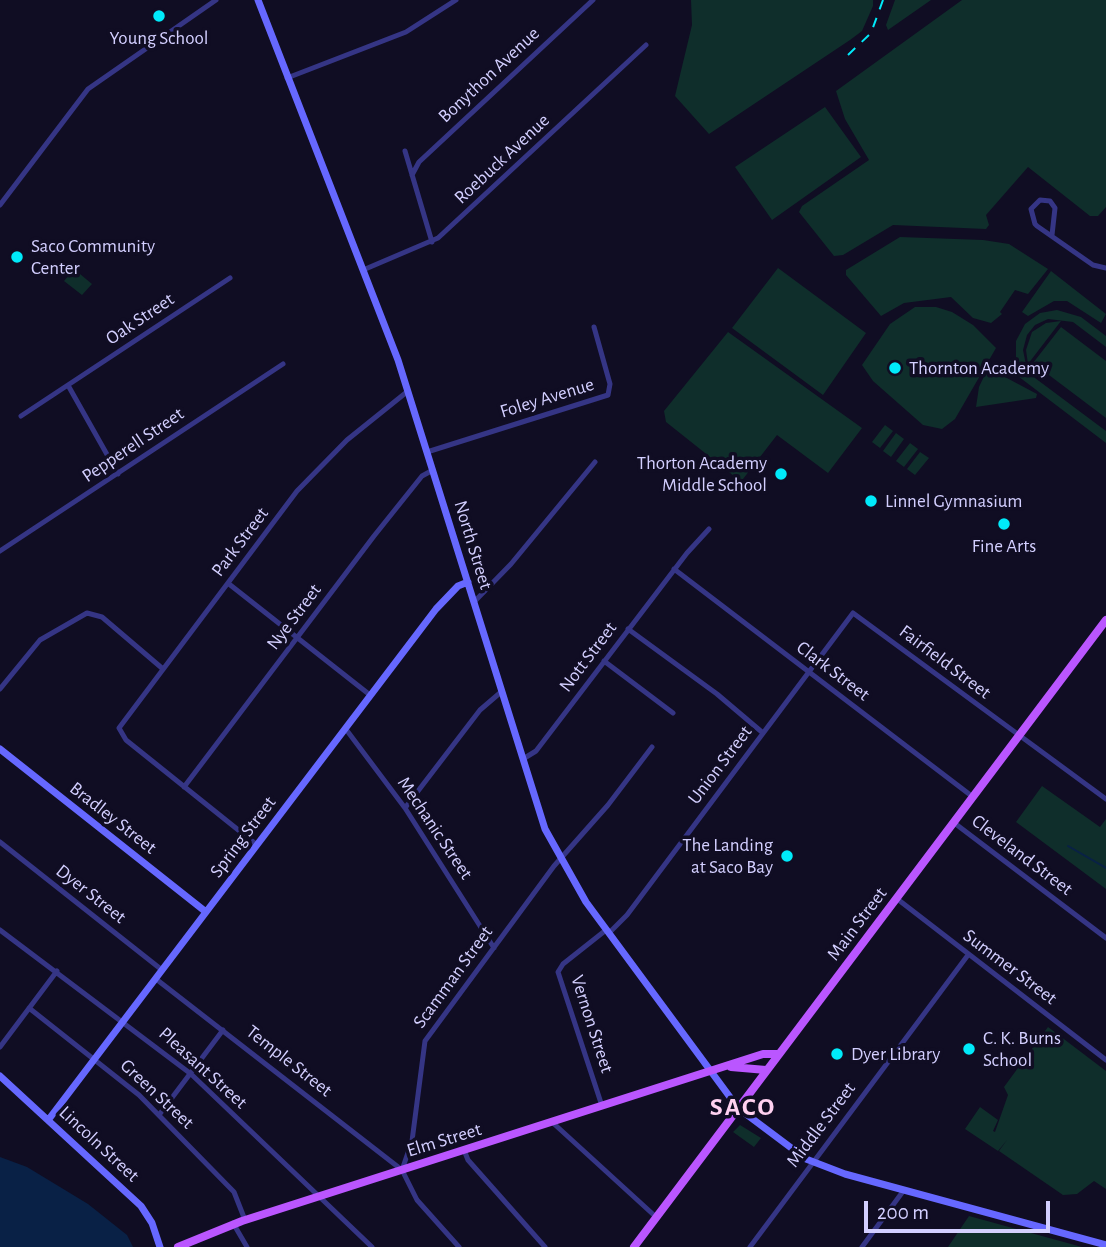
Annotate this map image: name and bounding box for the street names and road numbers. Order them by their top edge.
street label: Bonython Avenue [434,22,544,128]
street label: Roebuck Avenue [450,109,554,209]
street label: Oak Street [102,288,178,350]
street label: Foley Avenue [497,373,597,423]
street label: Pepperell Street [78,403,188,487]
street label: North Street [449,498,497,592]
street label: Park Street [207,503,273,581]
street label: Nye Street [262,579,326,655]
street label: Nott Street [554,617,622,697]
street label: Fairfield Street [895,620,995,704]
street label: Clark Street [792,636,874,706]
street label: Union Street [683,721,757,809]
street label: Mechanic Street [392,772,478,884]
street label: Bradley Street [65,777,161,859]
street label: Spring Street [205,792,281,882]
street label: Cleveland Street [967,810,1077,900]
street label: Dyer Street [51,860,131,928]
street label: Main Street [822,883,892,965]
street label: Scamman Street [408,921,498,1033]
street label: Summer Street [959,924,1061,1010]
street label: Vernon Street [565,972,619,1076]
street label: Temple Street [241,1020,337,1102]
street label: Pleasant Street [154,1022,252,1114]
street label: Green Street [115,1054,199,1134]
street label: Middle Street [782,1078,860,1172]
street label: Lincoln Street [54,1101,144,1187]
street label: Elm Street [404,1118,484,1162]

